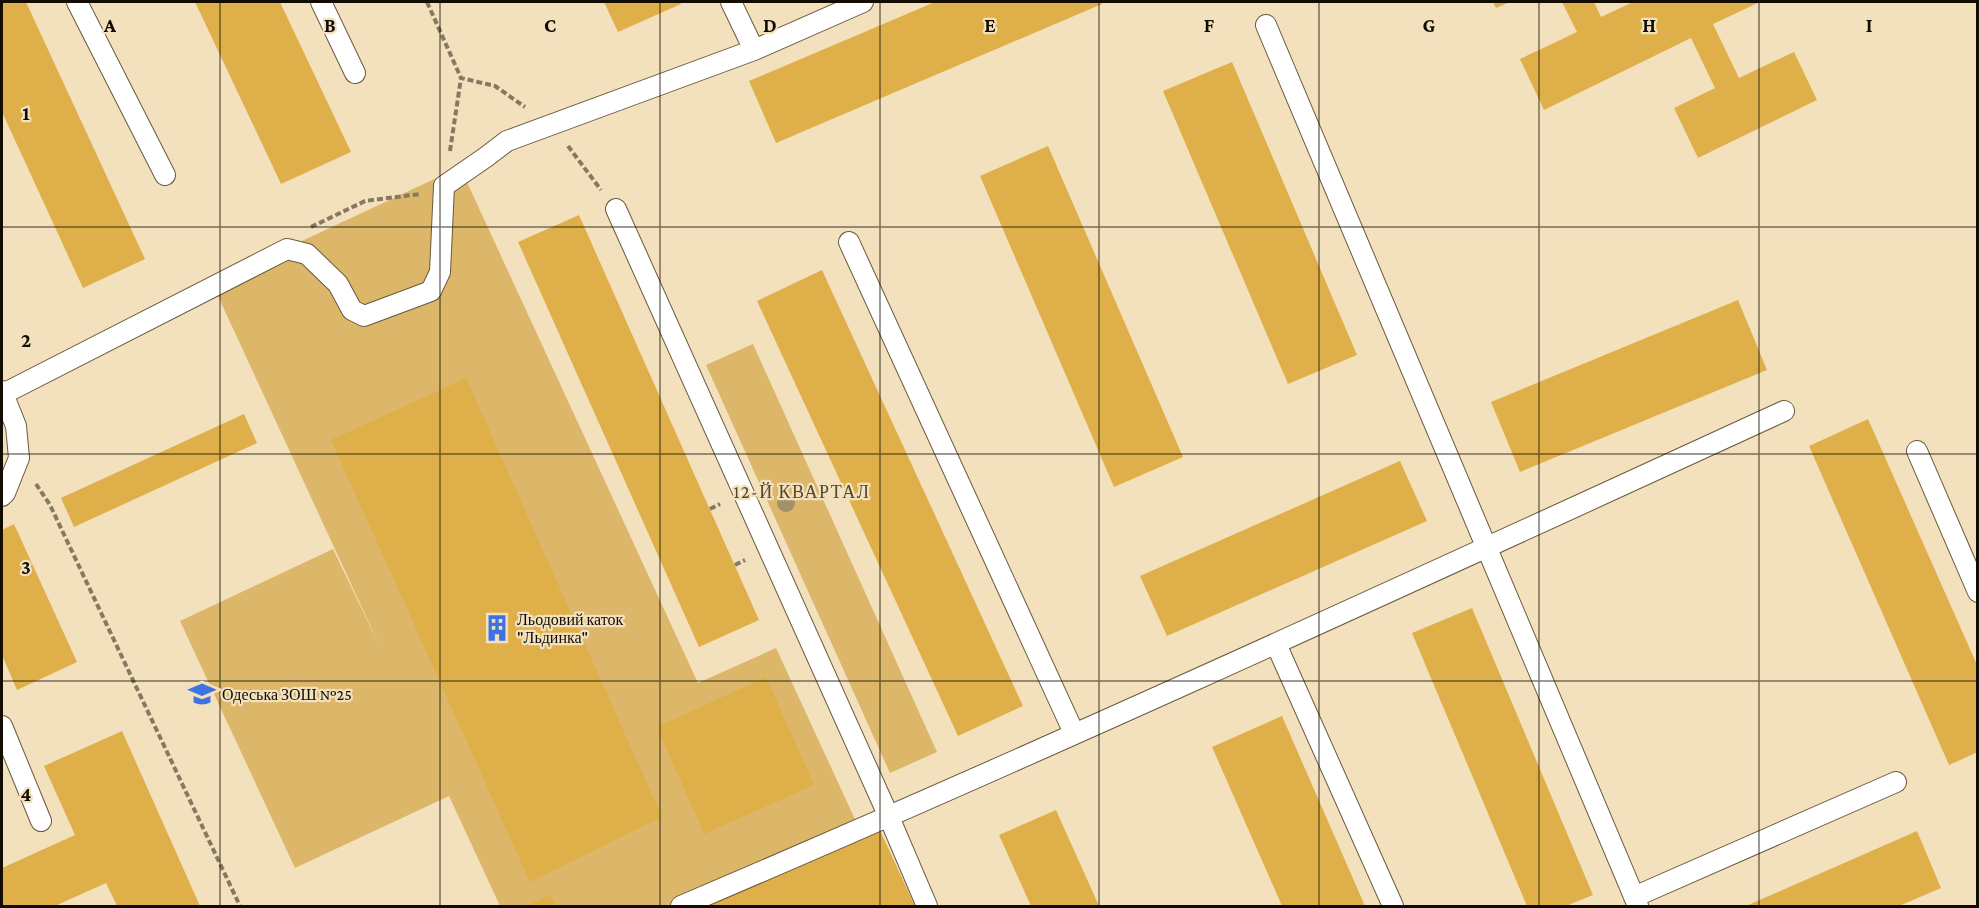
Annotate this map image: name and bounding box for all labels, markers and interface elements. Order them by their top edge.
text: A [103,14,117,36]
text: B [324,14,336,36]
text: C [544,14,556,36]
text: D [763,14,777,36]
text: E [984,14,996,36]
text: F [1204,14,1215,36]
text: G [1423,14,1436,36]
text: H [1642,14,1656,36]
text: I [1866,14,1873,36]
text: 1 [22,102,30,124]
text: 2 [21,329,31,351]
district label: 12-Й КВАРТАЛ [734,482,870,502]
text: 3 [21,556,31,578]
place label: Льодовий каток "Льдинка" [517,611,624,647]
building icon: Льодовий каток "Льдинка" [482,613,512,643]
school or university icon: Одеська ЗОШ №25 [187,679,217,709]
place label: Одеська ЗОШ №25 [222,686,352,704]
text: 4 [21,783,32,805]

